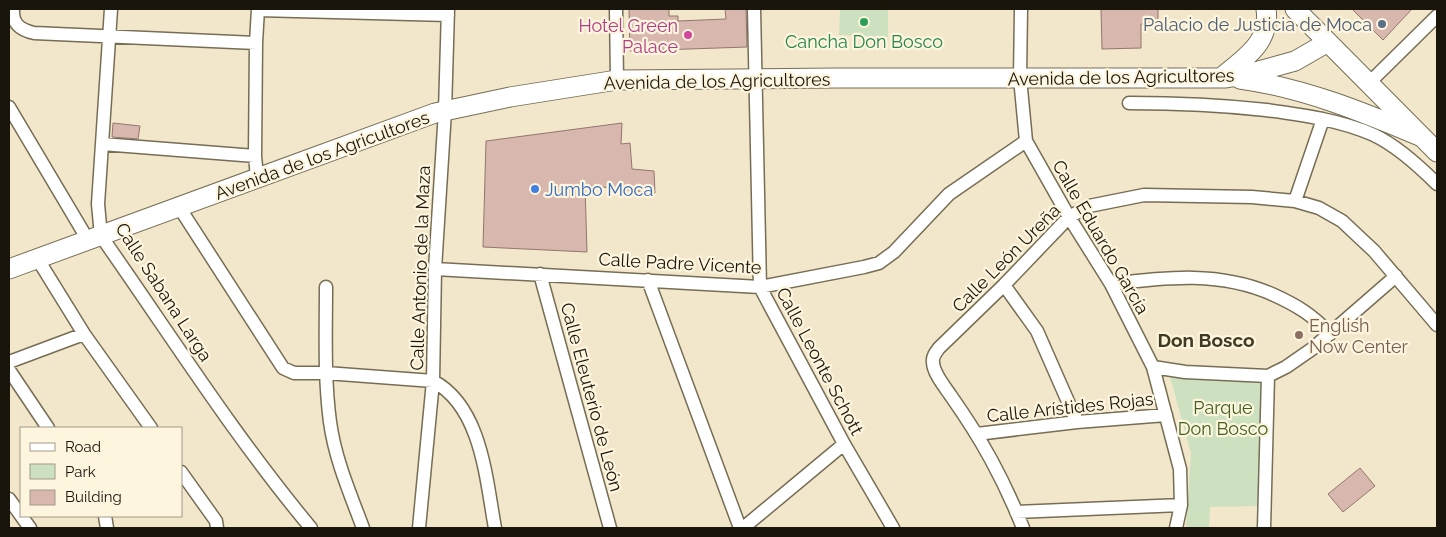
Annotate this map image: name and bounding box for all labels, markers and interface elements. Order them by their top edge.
place label: Palacio de Justicia de Moca [1143,14,1372,35]
place label: Hotel Green Palace [578,15,678,57]
marker: Cancha Don Bosco [858,16,870,28]
marker: Palacio de Justicia de Moca [1376,18,1388,30]
marker: Hotel Green Palace [682,29,694,41]
place label: Cancha Don Bosco [785,31,943,52]
street label: Avenida de los Agricultores [1007,65,1235,89]
street label: Avenida de los Agricultores [603,69,831,93]
street label: Avenida de los Agricultores [212,106,432,204]
street label: Calle Eduardo García [1048,156,1154,318]
street label: Calle Antonio de la Maza [406,165,434,371]
place label: Jumbo Moca [545,179,653,200]
marker: Jumbo Moca [529,183,541,195]
street label: Calle León Ureña [948,200,1064,316]
street label: Calle Sabana Larga [111,219,217,365]
street label: Calle Padre Vicente [598,248,762,278]
street label: Calle Leonte Schott [772,284,868,438]
street label: Calle Eleuterio de León [557,300,627,494]
place label: English Now Center [1309,315,1409,357]
district label: Don Bosco [1157,329,1255,351]
marker: English Now Center [1293,329,1305,341]
street label: Calle Arístides Rojas [986,388,1155,426]
park label: Parque Don Bosco [1178,397,1269,439]
legend [20,427,182,517]
text: Road [65,438,101,456]
text: Park [65,463,96,481]
text: Building [65,488,122,506]

